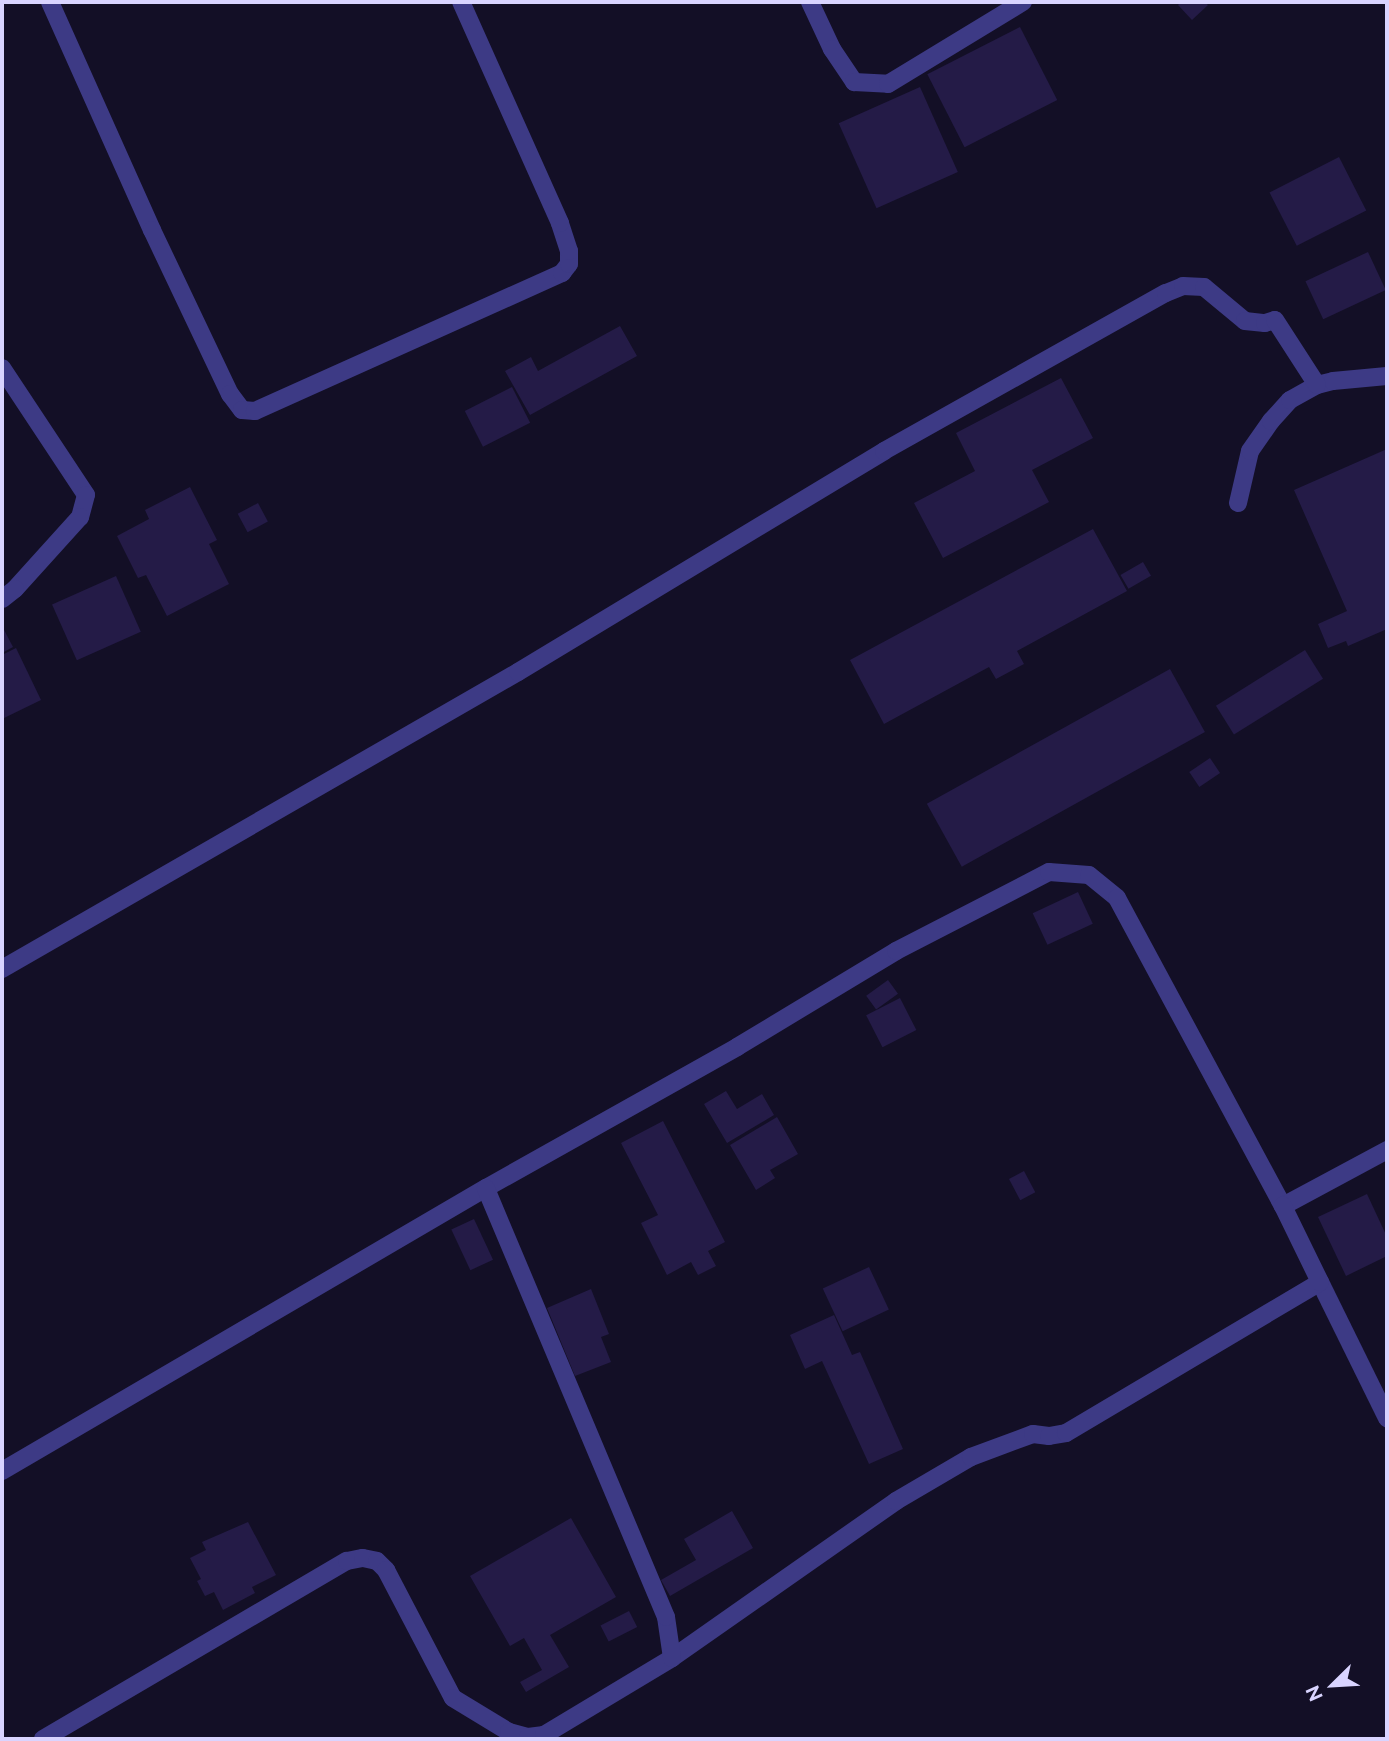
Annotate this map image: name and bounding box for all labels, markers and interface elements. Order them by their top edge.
north arrow [1298,1650,1368,1720]
text: N [1301,1682,1327,1705]

